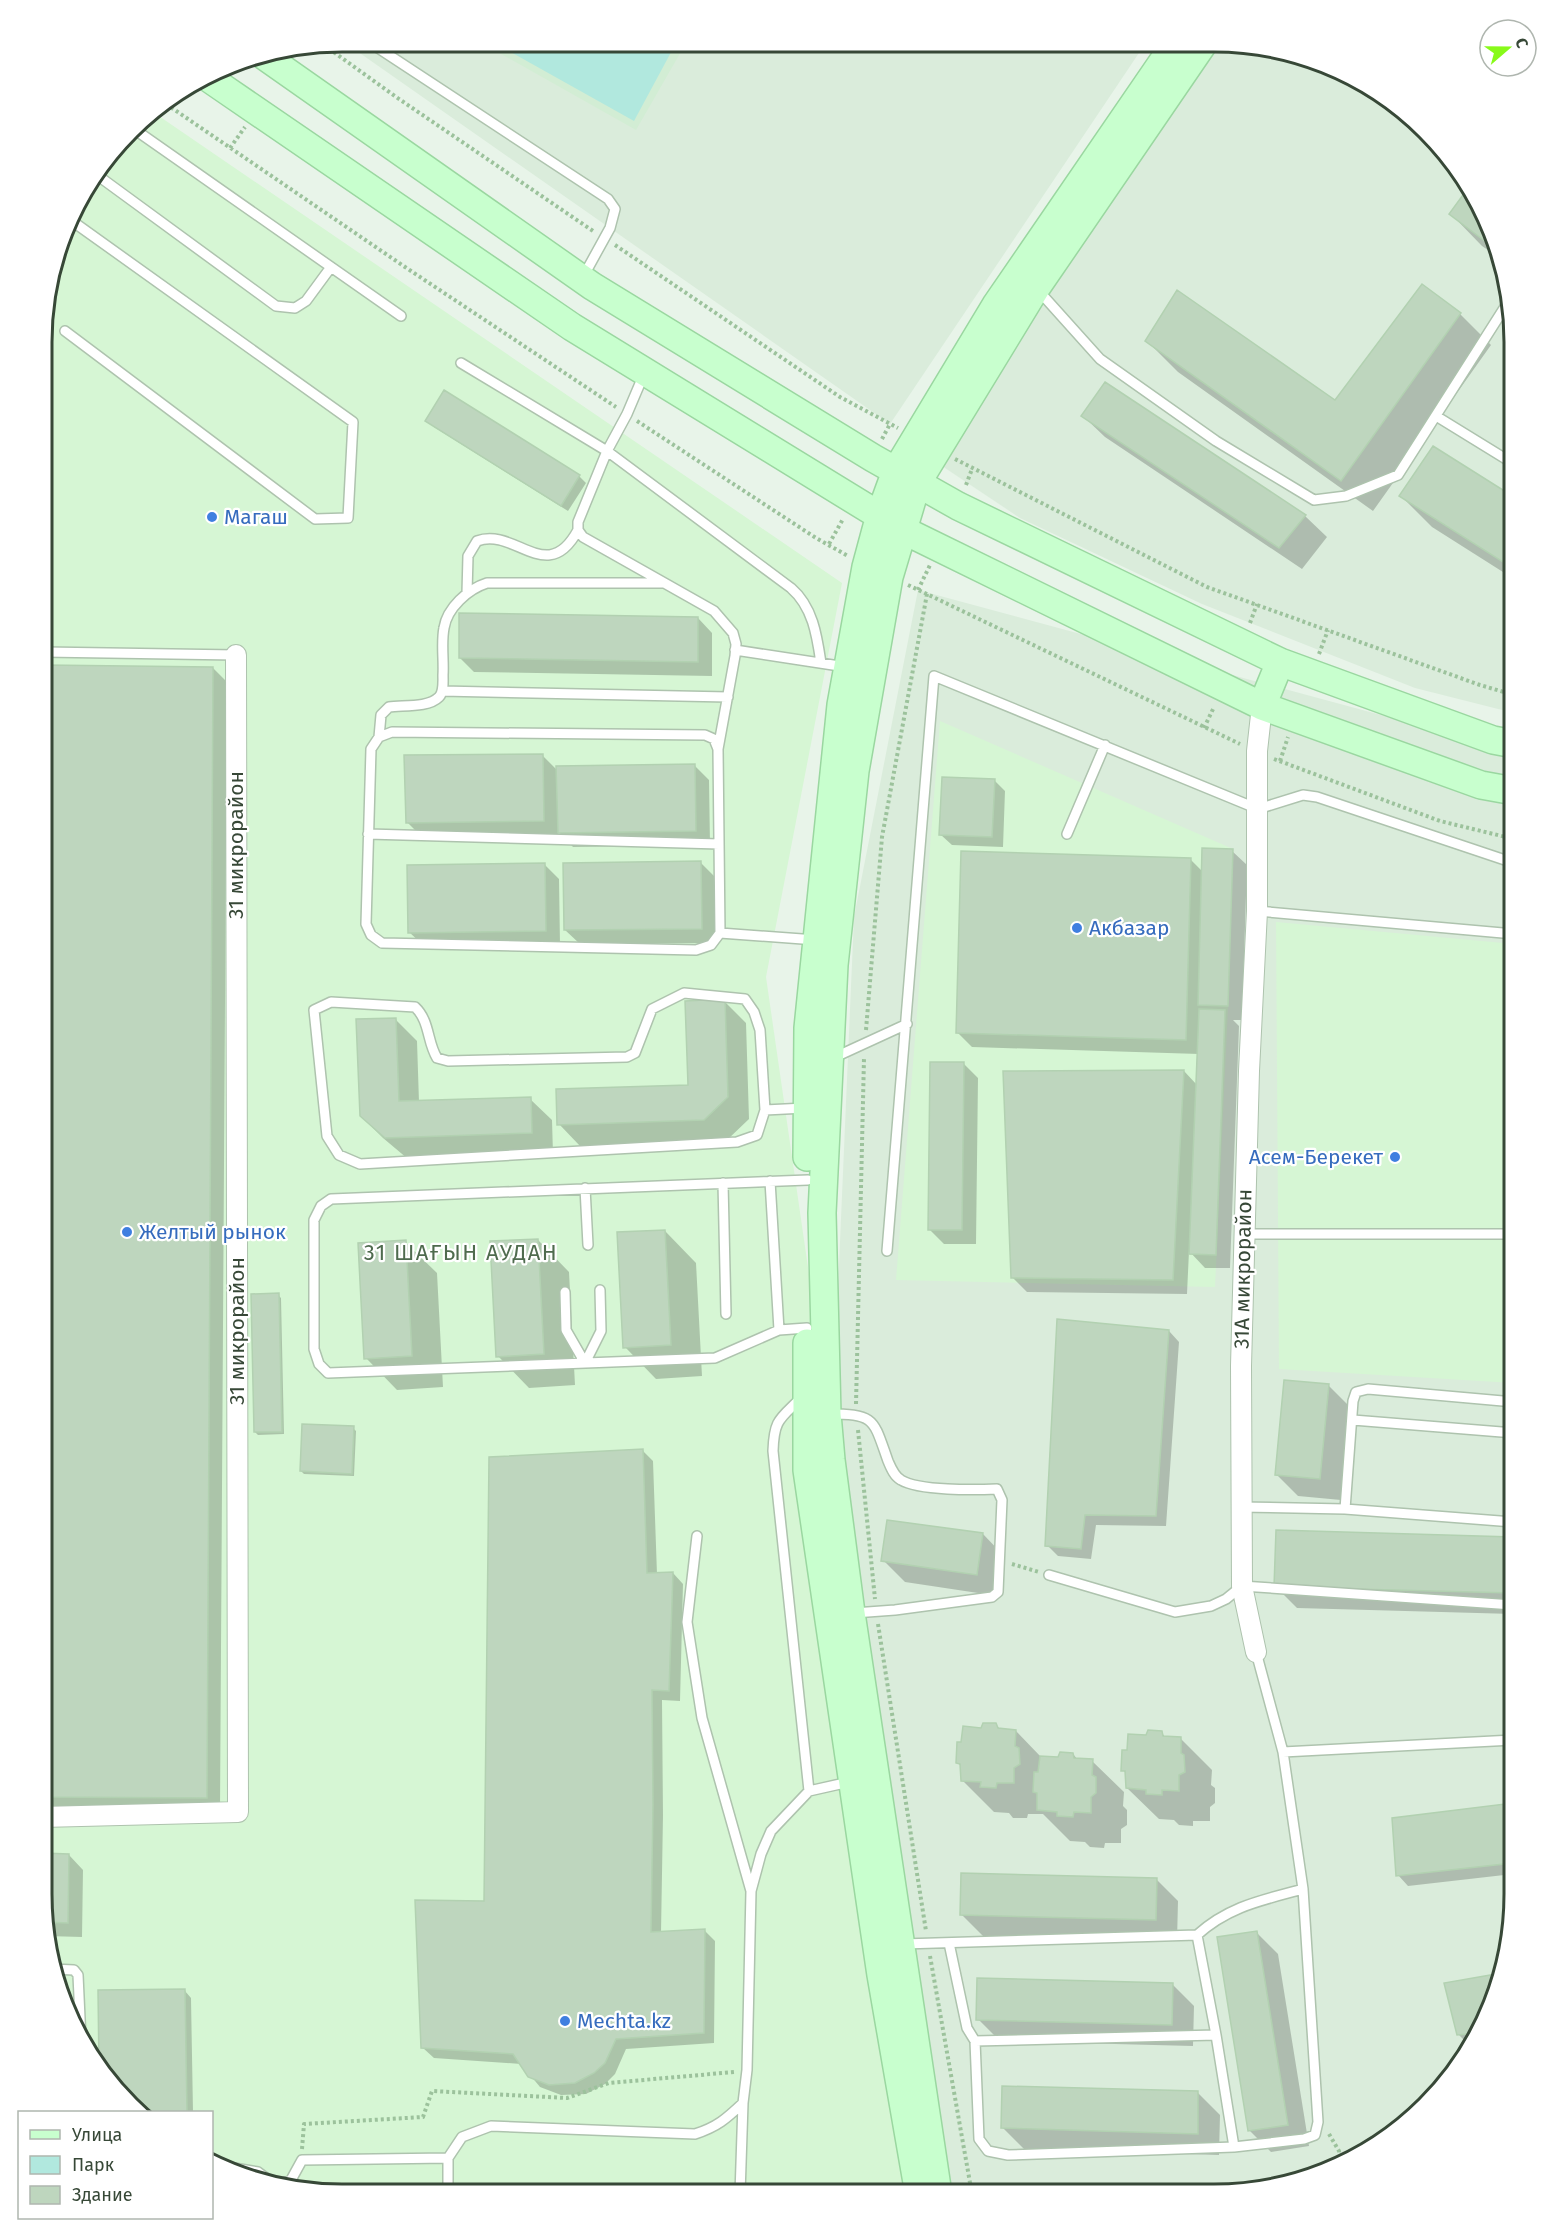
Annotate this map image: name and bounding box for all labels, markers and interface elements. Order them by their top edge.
north arrow [1478,18,1538,78]
text: С [1511,35,1532,51]
place label: Магаш [224,504,288,530]
marker: Магаш [205,510,219,524]
street label: 31 микрорайон [223,771,249,919]
place label: Акбазар [1089,915,1169,941]
marker: Акбазар [1070,921,1084,935]
place label: Асем-Берекет [1249,1144,1384,1170]
marker: Асем-Берекет [1388,1150,1402,1164]
street label: 31А микрорайон [1229,1189,1257,1349]
place label: Желтый рынок [139,1219,286,1245]
marker: Желтый рынок [120,1225,134,1239]
district label: 31 ШАҒЫН АУДАН [364,1239,558,1266]
street label: 31 микрорайон [224,1257,250,1405]
place label: Mechta.kz [577,2008,671,2034]
marker: Mechta.kz [558,2014,572,2028]
legend [18,2111,213,2219]
text: Улица [72,2124,122,2146]
text: Парк [72,2154,115,2176]
text: Здание [72,2184,133,2206]

